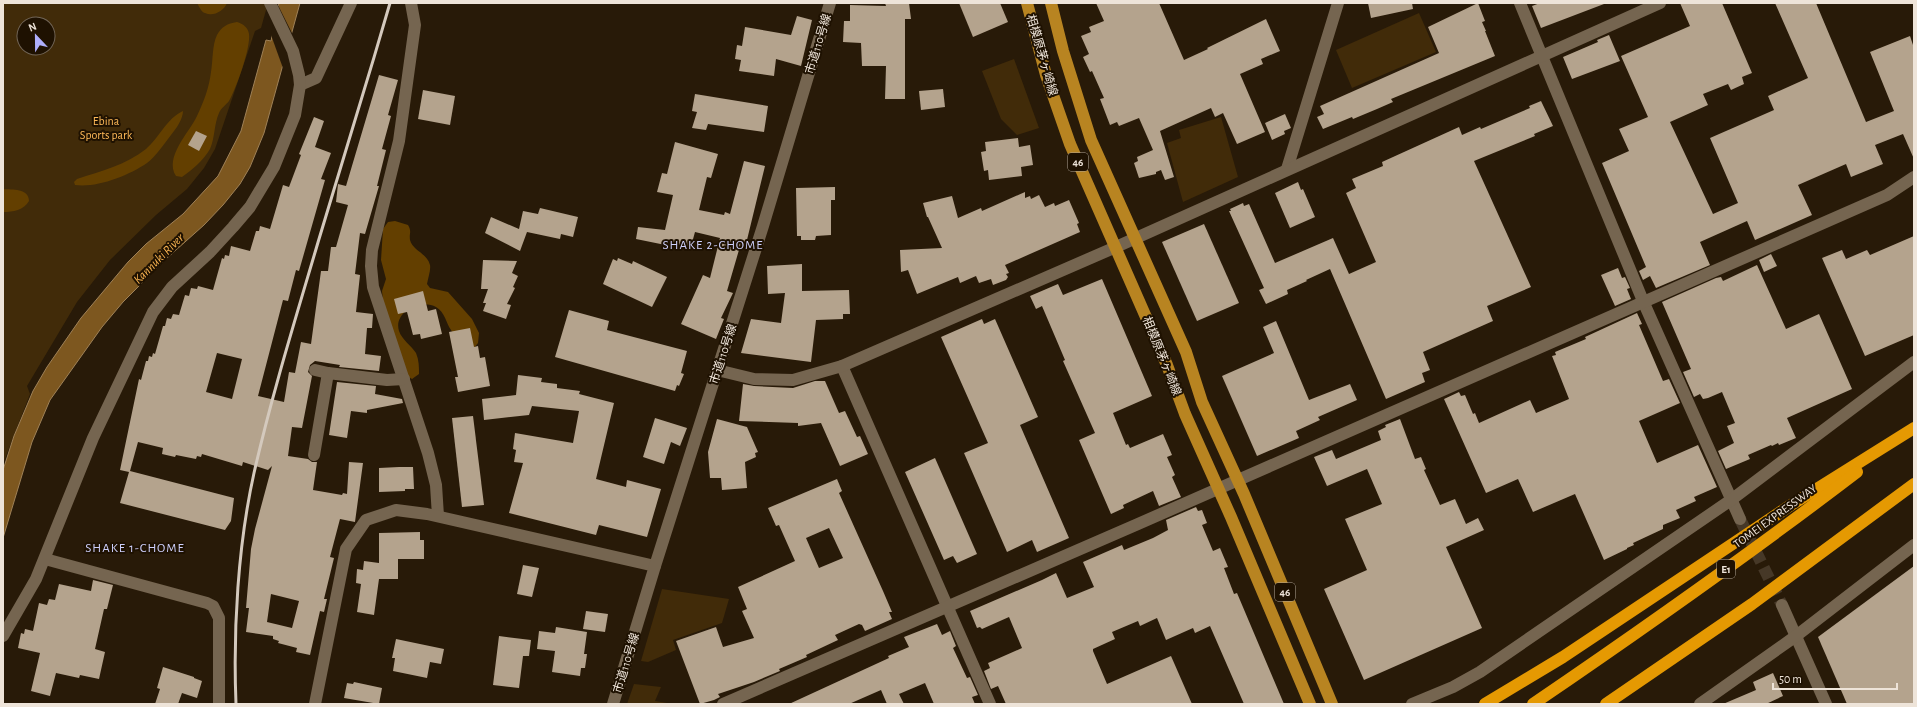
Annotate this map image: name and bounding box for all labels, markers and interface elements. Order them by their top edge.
street label: 市道110号線 [802,12,833,76]
street label: 相模原茅ヶ崎線 [1025,13,1060,97]
north arrow [16,16,56,56]
text: N [27,21,38,34]
park label: Ebina Sports park [80,115,133,141]
road number: 46 [1068,153,1088,171]
water label: Kannuki River [131,231,187,287]
district label: SHAKE 2-CHOME [662,239,764,252]
street label: 相模原茅ヶ崎線 [1141,314,1184,397]
street label: 市道110号線 [707,322,738,386]
street label: TOMEI EXPRESSWAY [1731,482,1819,550]
district label: SHAKE 1-CHOME [85,542,185,555]
road number: E1 [1717,560,1735,578]
road number: 46 [1275,583,1295,601]
street label: 市道110号線 [610,631,641,695]
scale bar [1773,665,1897,691]
text: 50 m [1779,673,1802,685]

